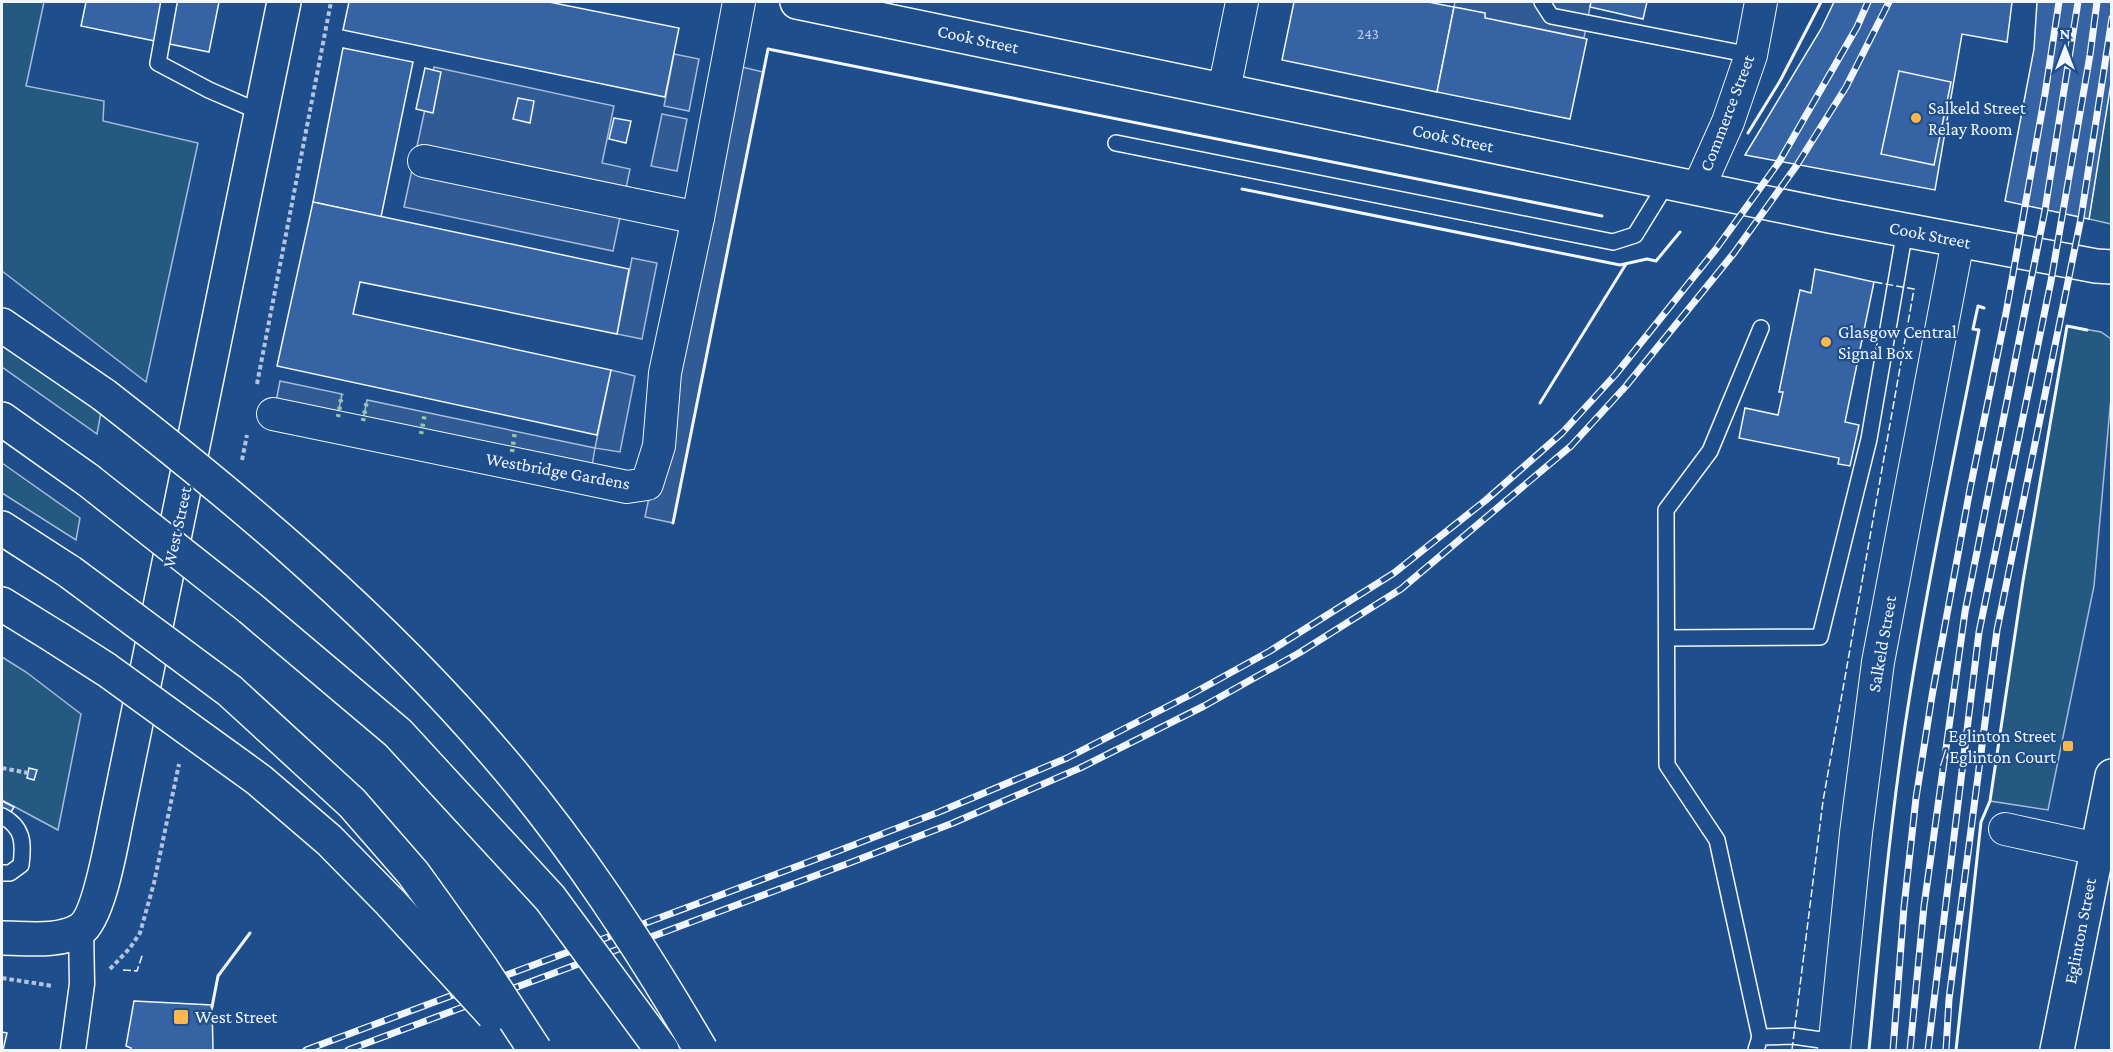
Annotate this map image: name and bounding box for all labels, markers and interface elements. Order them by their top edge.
north arrow [2035,18,2095,78]
street label: Cook Street [936,21,1021,58]
text: N [2060,25,2071,42]
house number: 243 [1357,26,1379,42]
street label: Commerce Street [1696,51,1759,174]
place label: Salkeld Street Relay Room [1928,98,2027,139]
marker: Salkeld Street Relay Room [1909,111,1923,125]
street label: Cook Street [1411,120,1496,157]
street label: Cook Street [1888,217,1973,253]
place label: Glasgow Central Signal Box [1838,322,1957,363]
marker: Glasgow Central Signal Box [1819,335,1833,349]
street label: Westbridge Gardens [484,448,632,494]
street label: West Street [159,484,196,569]
street label: Salkeld Street [1864,593,1901,694]
place label: Eglinton Street / Eglinton Court [1940,726,2057,767]
marker: Eglinton Street / Eglinton Court [2061,739,2075,753]
street label: Eglinton Street [2060,875,2100,986]
place label: West Street [195,1007,278,1027]
marker: West Street [172,1008,190,1026]

